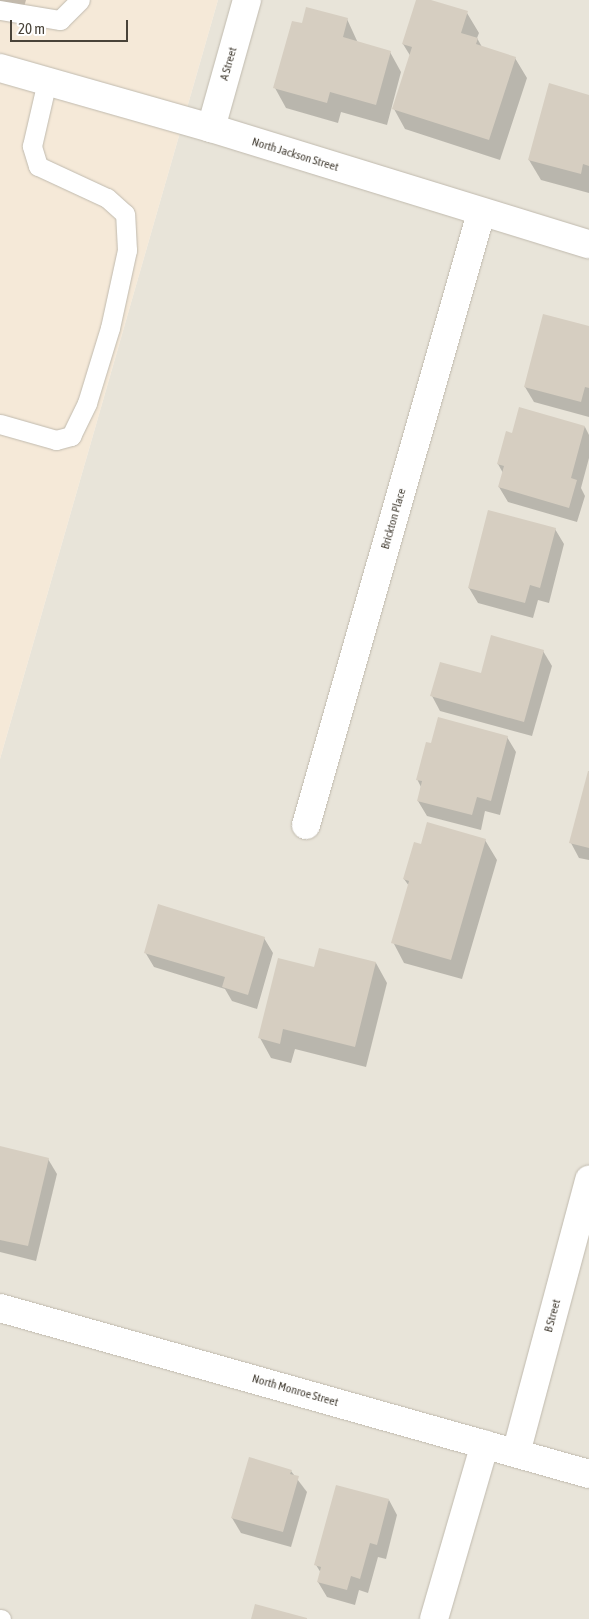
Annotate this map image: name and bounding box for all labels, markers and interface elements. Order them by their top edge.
scale bar [12,10,130,42]
text: 20 m [18,20,45,37]
street label: A Street [217,46,241,82]
street label: North Jackson Street [250,135,340,175]
street label: Brickton Place [378,487,410,551]
street label: B Street [542,1298,564,1334]
street label: North Monroe Street [250,1372,340,1410]

